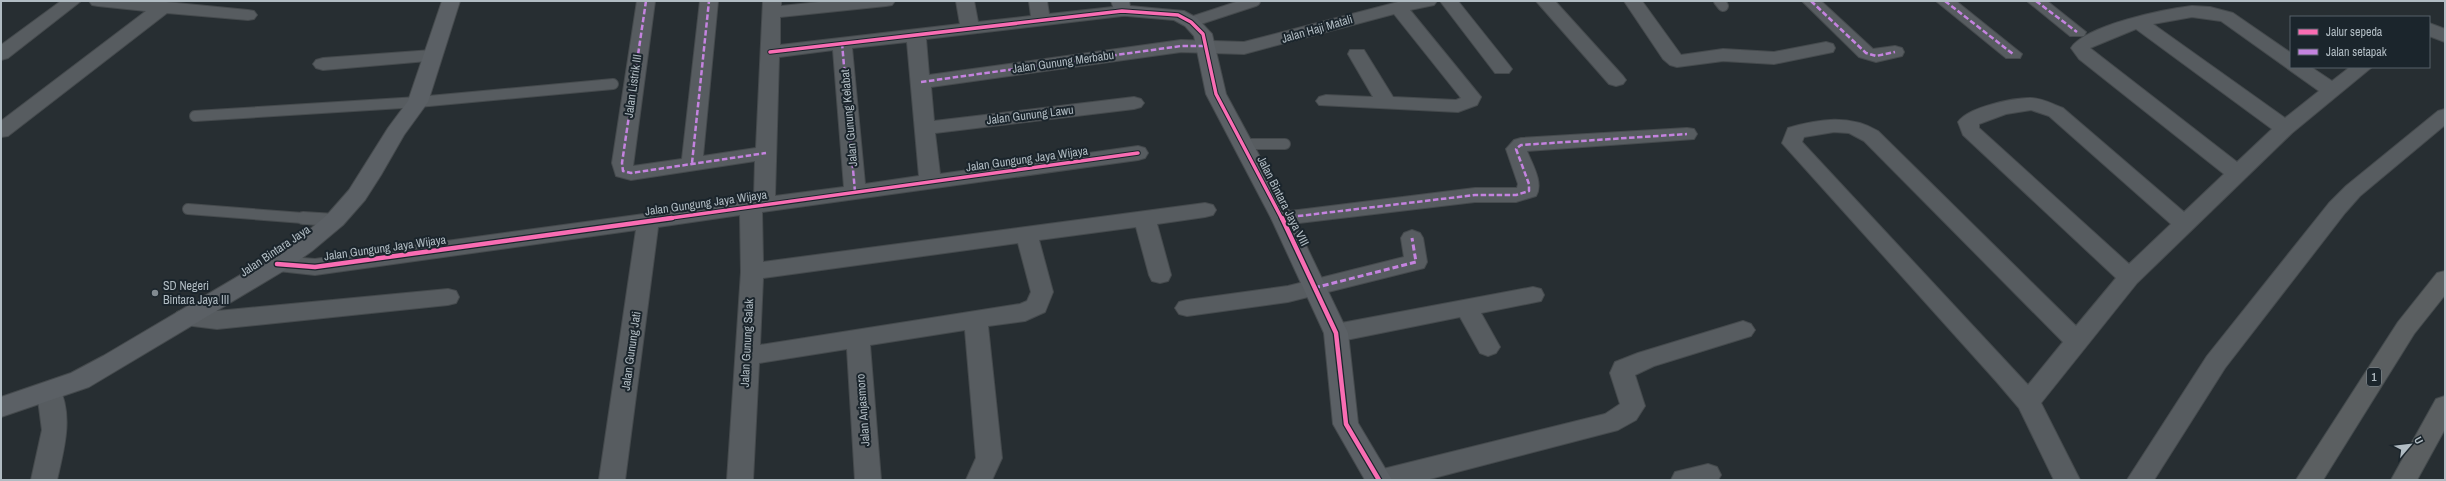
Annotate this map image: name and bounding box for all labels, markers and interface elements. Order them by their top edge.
street label: Jalan Haji Matali [1280,11,1354,47]
legend [2290,16,2430,68]
text: Jalur sepeda [2326,24,2383,40]
text: Jalan setapak [2326,44,2387,60]
street label: Jalan Gunung Merbabu [1011,47,1115,77]
street label: Jalan Listrik III [621,53,645,119]
street label: Jalan Gunung Kelabat [837,69,861,167]
street label: Jalan Gunung Lawu [986,102,1074,128]
street label: Jalan Gungung Jaya Wijaya [965,142,1090,175]
street label: Jalan Bintara Jaya VIII [1253,153,1313,249]
street label: Jalan Gungung Jaya Wijaya [644,186,769,219]
street label: Jalan Bintara Jaya [237,221,314,280]
street label: Jalan Gungung Jaya Wijaya [323,231,448,264]
place label: SD Negeri Bintara Jaya III [163,278,229,308]
marker: SD Negeri Bintara Jaya III [150,288,160,298]
street label: Jalan Gunung Salak [737,298,757,388]
street label: Jalan Gunung Jati [618,310,644,392]
road number: 1 [2367,368,2381,386]
street label: Jalan Anjasmoro [852,373,874,447]
north arrow [2390,425,2430,465]
text: U [2411,434,2427,446]

